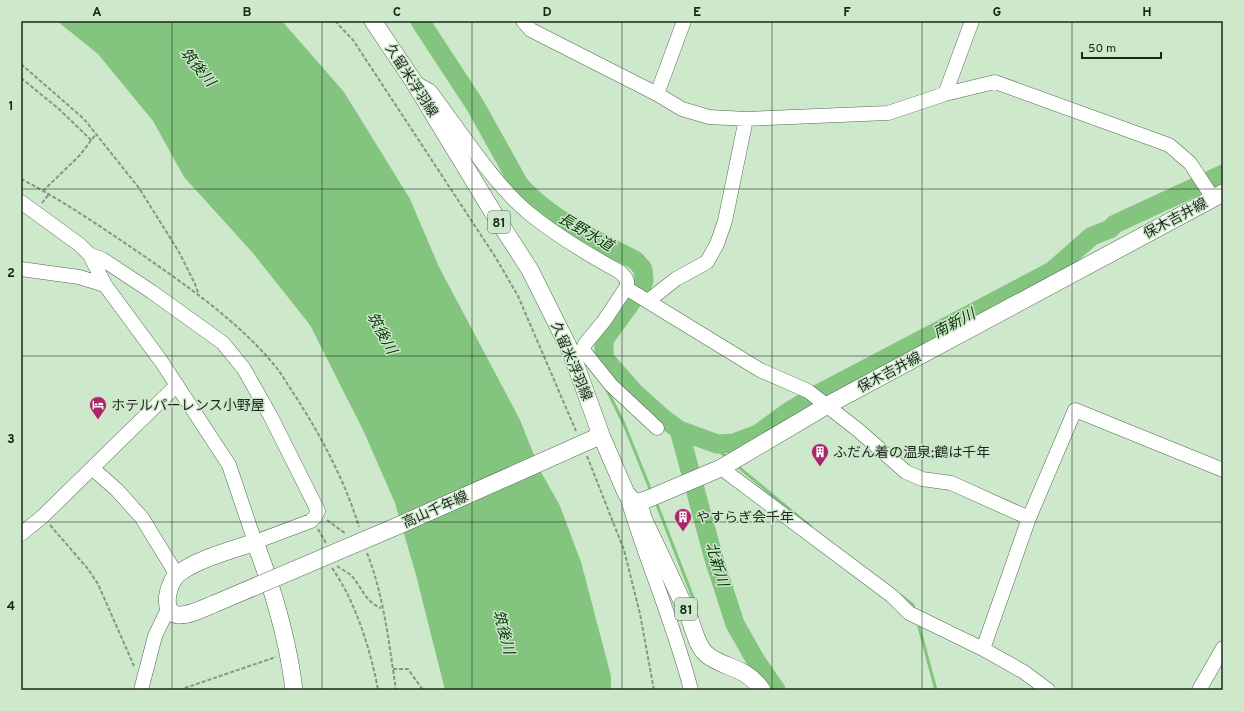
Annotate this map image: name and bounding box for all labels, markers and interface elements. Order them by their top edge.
text: A [92,5,102,21]
text: B [243,5,252,21]
text: C [393,5,401,21]
text: D [542,5,552,21]
text: E [693,5,701,21]
text: F [843,5,851,21]
text: G [993,5,1002,21]
text: H [1142,5,1152,21]
scale bar [1082,34,1161,60]
street label: 久留米浮羽線 [381,41,441,121]
text: 50 m [1088,41,1116,57]
water label: 筑後川 [175,45,220,93]
text: 1 [8,99,14,115]
street label: 保木吉井線 [1140,195,1211,243]
water label: 長野水道 [555,210,618,258]
road number: 81 [488,211,510,233]
text: 2 [7,266,15,282]
water label: 南新川 [930,304,981,343]
water label: 筑後川 [361,309,401,360]
street label: 久留米浮羽線 [546,320,595,404]
street label: 保木吉井線 [854,349,925,397]
hotel icon: ホテルパーレンス小野屋 [88,395,108,420]
place label: ホテルパーレンス小野屋 [111,398,265,415]
text: 3 [7,432,15,448]
building icon: ふだん着の温泉;鶴は千年 [810,442,830,467]
place label: ふだん着の温泉;鶴は千年 [833,444,990,462]
street label: 高山千年線 [400,488,471,532]
building icon: やすらぎ会千年 [673,507,693,532]
place label: やすらぎ会千年 [696,510,794,527]
water label: 北新川 [700,540,732,591]
road number: 81 [675,598,697,620]
text: 4 [7,599,15,615]
water label: 筑後川 [488,608,518,659]

